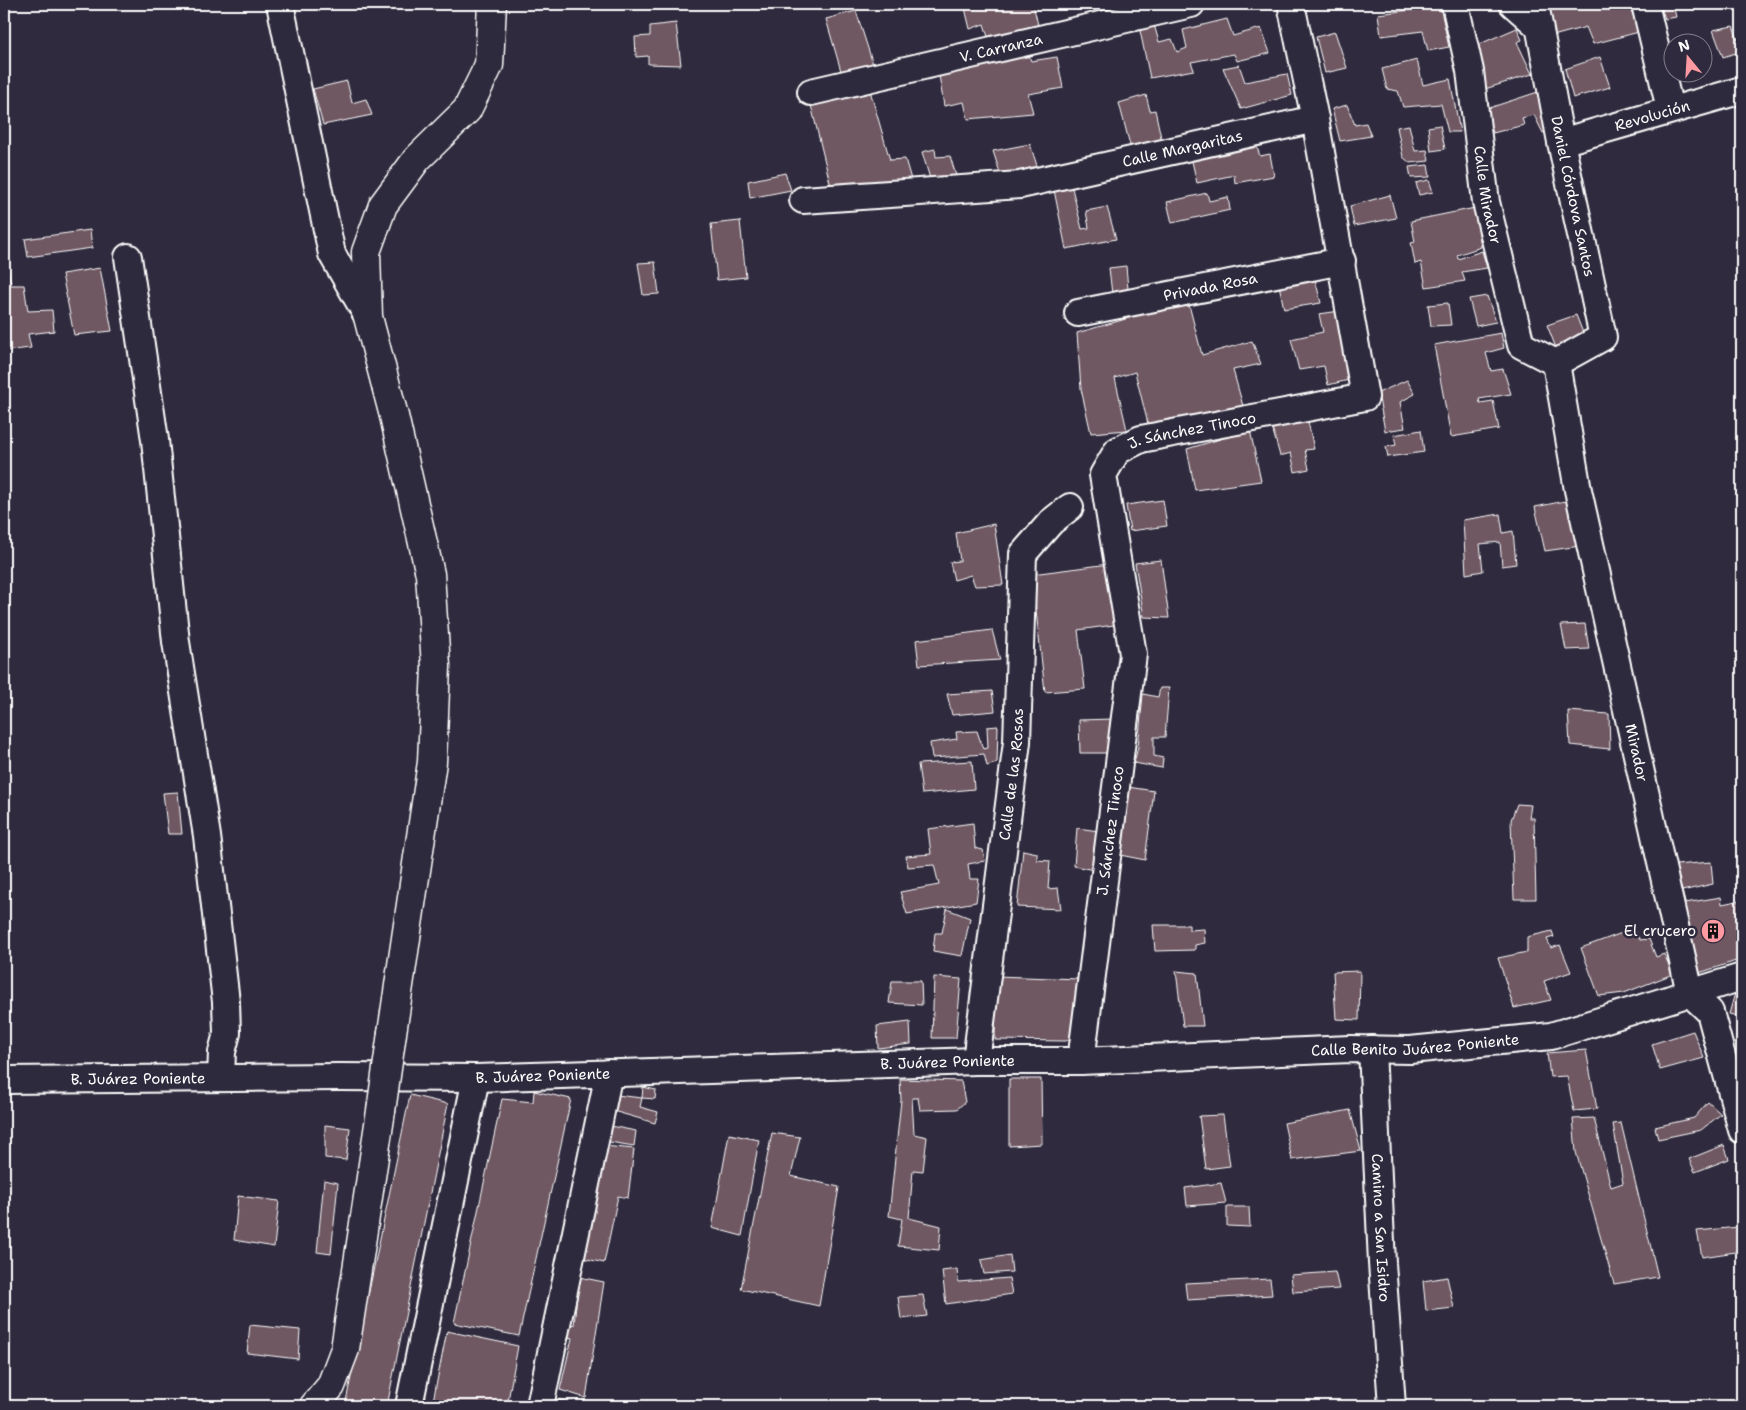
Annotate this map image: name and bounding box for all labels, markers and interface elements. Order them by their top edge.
street label: V. Carranza [958,29,1045,67]
north arrow [1664,32,1714,82]
text: N [1676,35,1692,56]
street label: Revolución [1612,95,1692,136]
street label: Daniel Córdova Santos [1546,114,1600,278]
street label: Calle Margaritas [1120,125,1245,172]
street label: Calle Mirador [1469,145,1506,246]
street label: Privada Rosa [1162,268,1260,306]
street label: J. Sánchez Tinoco [1124,408,1258,454]
street label: Calle de las Rosas [994,708,1028,842]
street label: Mirador [1620,722,1653,784]
street label: J. Sánchez Tinoco [1092,765,1129,897]
building icon: El crucero [1700,918,1726,944]
place label: El crucero [1624,921,1696,941]
street label: Calle Benito Juárez Poniente [1311,1029,1520,1061]
street label: B. Juárez Poniente [880,1051,1015,1074]
street label: B. Juárez Poniente [475,1063,611,1088]
street label: B. Juárez Poniente [71,1068,205,1089]
street label: Camino a San Isidro [1367,1153,1395,1303]

